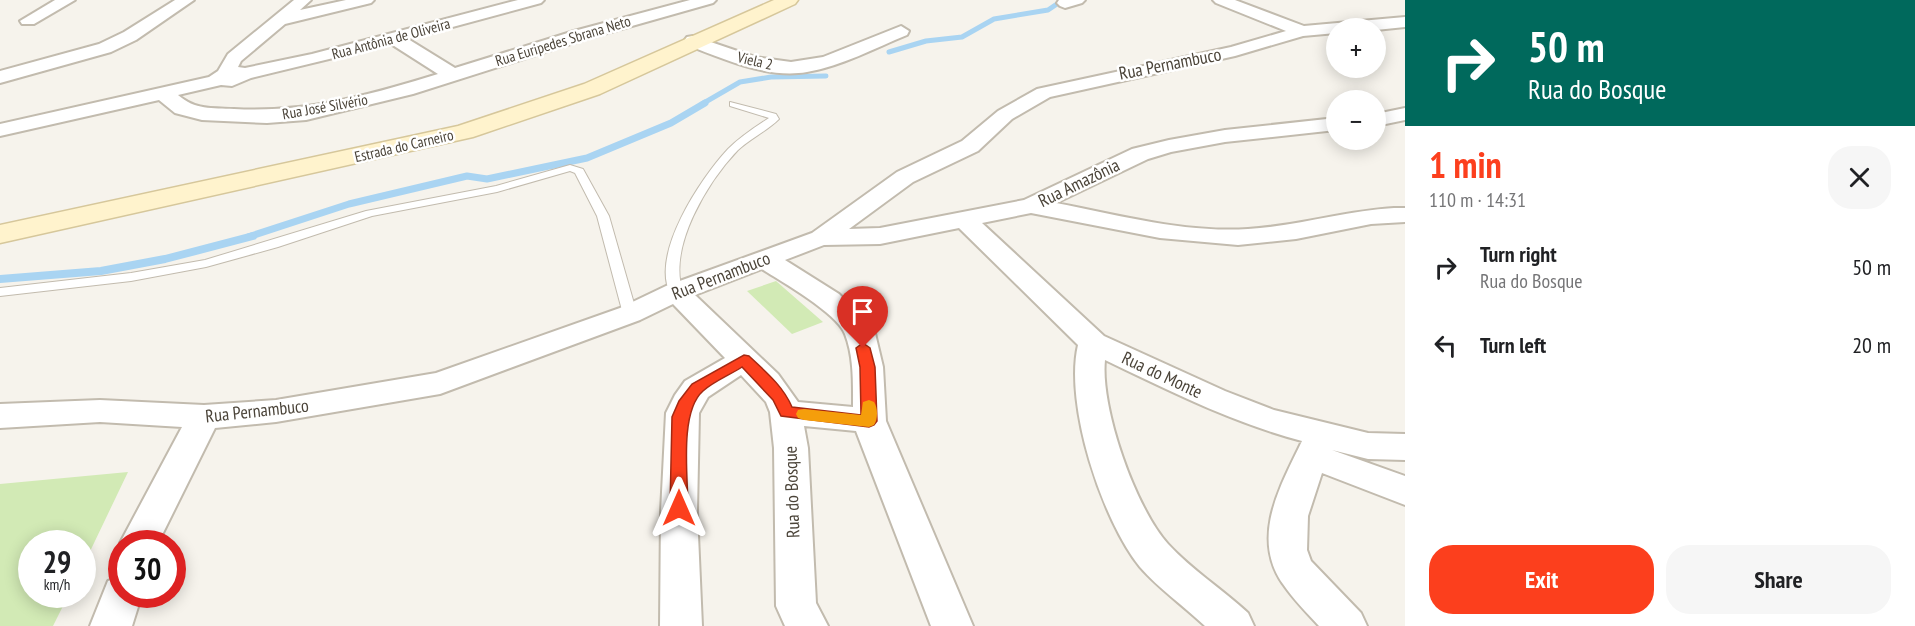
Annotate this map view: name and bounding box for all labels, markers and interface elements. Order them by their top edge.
street label: Rua Euripedes Sbrana Neto [493,11,633,70]
street label: Rua Antônia de Oliveira [330,14,452,63]
map controls [1326,18,1386,150]
button: + [1326,18,1386,78]
text: 50 m [1528,19,1605,74]
icon: right [1429,24,1507,102]
street label: Rua Pernambuco [1117,42,1223,85]
street label: Viela 2 [735,47,775,74]
text: Rua do Bosque [1528,72,1666,106]
street label: Rua José Silvério [281,90,369,123]
button: − [1326,90,1386,150]
street label: Estrada do Carneiro [353,125,455,166]
text: 1 min [1429,141,1502,188]
button: close [1828,146,1891,209]
street label: Rua Amazônia [1034,153,1123,212]
text: 110 m · 14:31 [1429,187,1526,213]
text: Turn right [1480,240,1557,268]
street label: Rua Pernambuco [668,246,774,305]
icon: right [1429,251,1462,284]
text: 50 m [1852,253,1891,281]
text: Rua do Bosque [1480,268,1582,294]
pin [837,286,888,348]
icon: arrive [846,295,879,328]
icon: left [1429,329,1462,362]
text: Turn left [1480,331,1546,359]
text: 20 m [1852,331,1891,359]
street label: Rua do Monte [1118,346,1206,403]
street label: Rua Pernambuco [204,394,310,427]
street label: Rua do Bosque [778,446,805,539]
position arrow [647,476,711,540]
speed limit sign: 30 [108,530,186,608]
text: 29 [43,542,71,581]
button: Exit [1429,545,1654,614]
button: Share [1666,545,1891,614]
text: km/h [44,575,70,594]

